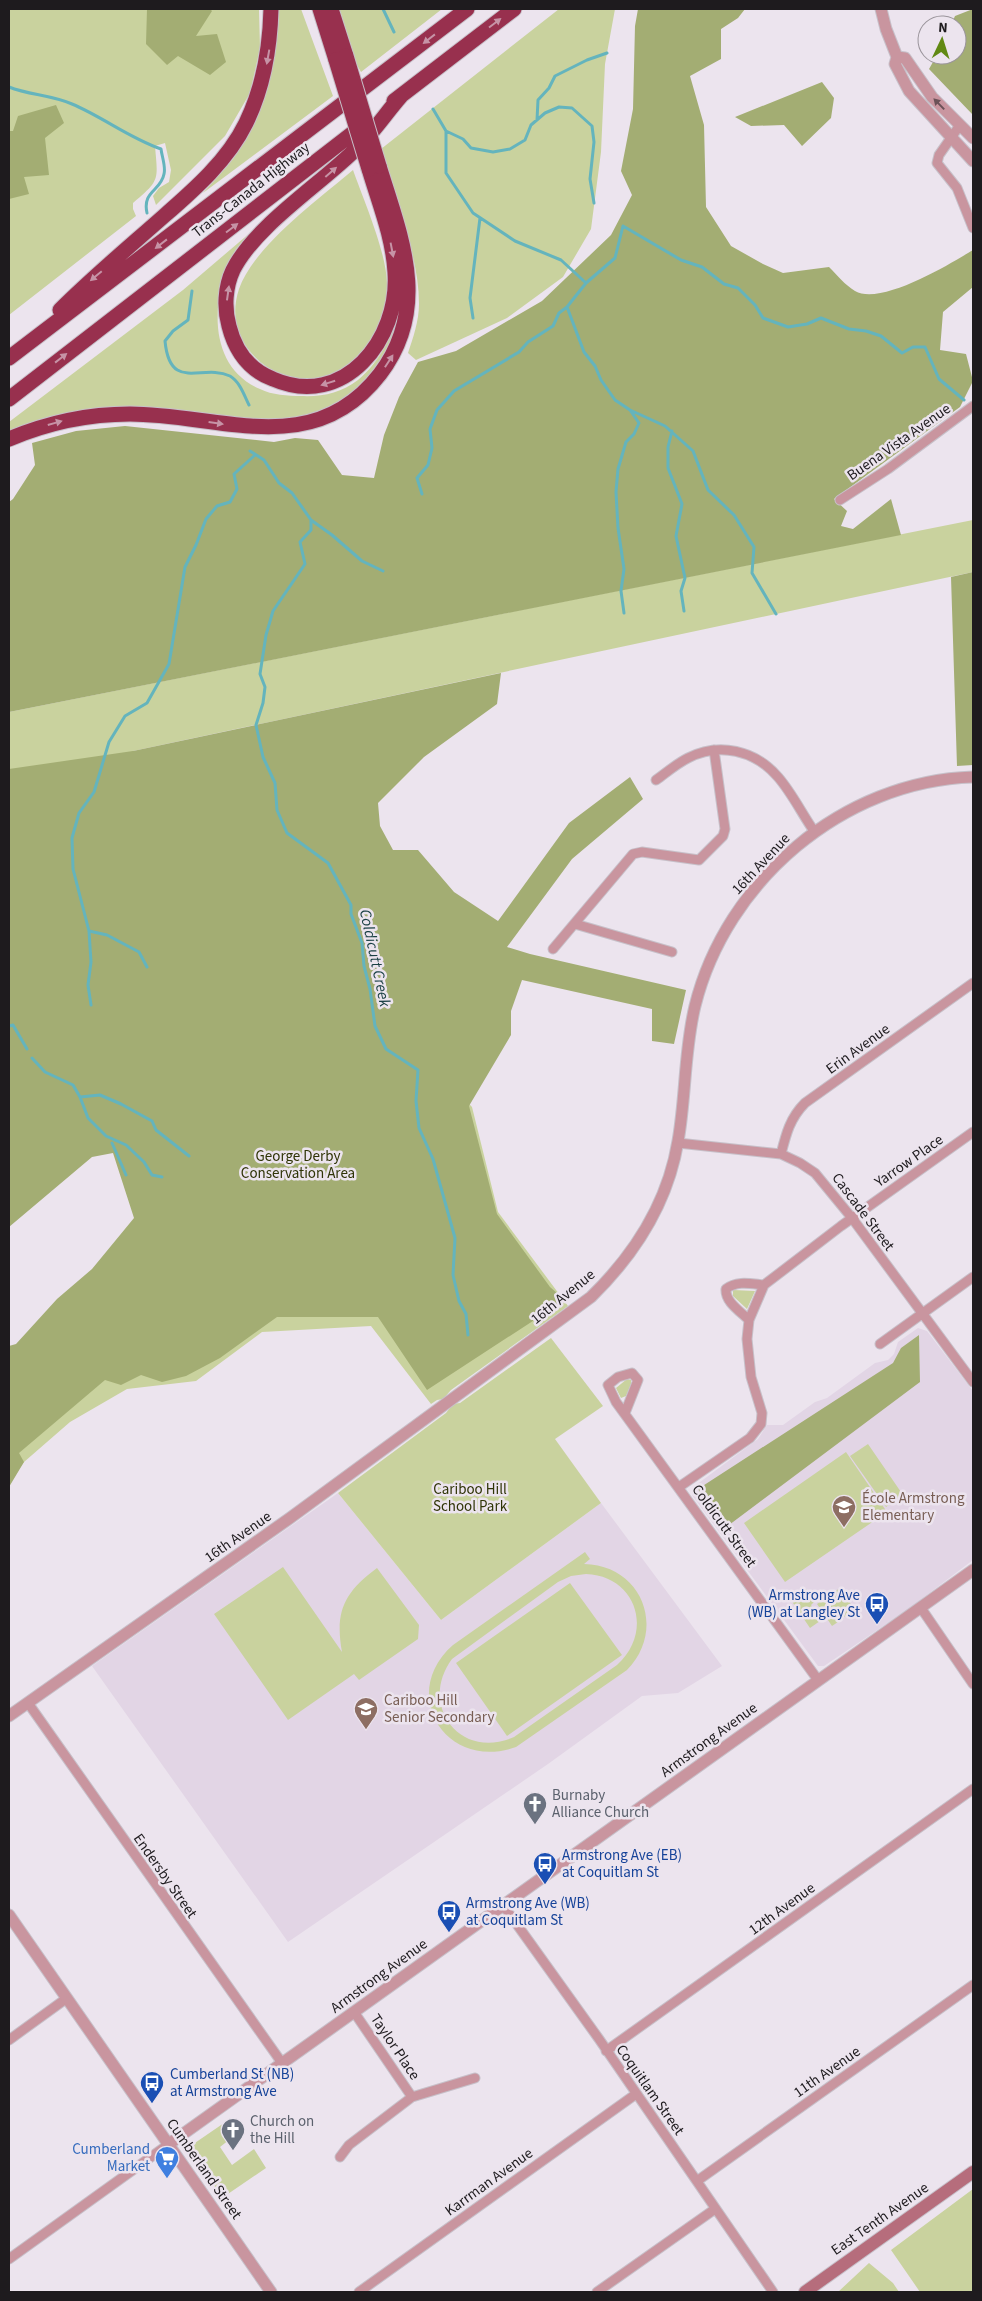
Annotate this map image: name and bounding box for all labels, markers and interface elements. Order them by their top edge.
north arrow [917,15,967,65]
one-way arrow [488,18,501,29]
text: N [937,18,948,38]
one-way arrow [423,33,436,44]
one-way arrow [263,50,271,66]
one-way arrow [933,98,945,110]
street label: Trans-Canada Highway [188,137,314,243]
one-way arrow [324,166,337,177]
one-way arrow [225,222,238,233]
one-way arrow [154,239,168,249]
one-way arrow [388,242,396,257]
one-way arrow [89,270,102,281]
one-way arrow [224,284,232,300]
one-way arrow [54,353,67,364]
one-way arrow [384,354,394,368]
one-way arrow [320,379,335,387]
street label: Buena Vista Avenue [843,398,955,486]
one-way arrow [47,419,62,427]
one-way arrow [208,419,224,427]
street label: 16th Avenue [727,829,795,899]
water label: Coldicutt Creek [354,907,396,1009]
street label: Erin Avenue [822,1019,894,1079]
street label: Yarrow Place [870,1130,948,1193]
park label: George Derby Conservation Area [241,1146,355,1184]
street label: Cascade Street [827,1169,899,1255]
street label: 16th Avenue [526,1264,600,1330]
park label: Cariboo Hill School Park [433,1479,508,1517]
street label: Coldicutt Street [687,1480,761,1572]
place label: École Armstrong Elementary [862,1488,965,1526]
school or university icon: École Armstrong Elementary [831,1494,857,1528]
street label: 16th Avenue [200,1506,276,1568]
place label: Armstrong Ave (WB) at Langley St [747,1585,860,1623]
bus stop icon: Armstrong Ave (WB) at Langley St [864,1591,890,1625]
place label: Cariboo Hill Senior Secondary [384,1690,494,1728]
school or university icon: Cariboo Hill Senior Secondary [353,1696,379,1730]
street label: Armstrong Avenue [656,1698,762,1782]
place label: Burnaby Alliance Church [552,1785,649,1823]
church icon: Burnaby Alliance Church [522,1791,548,1825]
street label: Endersby Street [128,1829,202,1923]
place label: Armstrong Ave (EB) at Coquitlam St [562,1845,682,1883]
bus stop icon: Armstrong Ave (EB) at Coquitlam St [532,1851,558,1885]
street label: 12th Avenue [745,1878,819,1940]
place label: Armstrong Ave (WB) at Coquitlam St [466,1893,590,1931]
bus stop icon: Armstrong Ave (WB) at Coquitlam St [436,1899,462,1933]
street label: Armstrong Avenue [326,1934,432,2018]
street label: Taylor Place [365,2010,425,2084]
street label: Coquitlam Street [611,2040,689,2140]
street label: 11th Avenue [789,2041,865,2103]
place label: Cumberland St (NB) at Armstrong Ave [170,2064,294,2102]
bus stop icon: Cumberland St (NB) at Armstrong Ave [139,2070,165,2104]
place label: Church on the Hill [250,2111,314,2149]
street label: Cumberland Street [161,2114,247,2224]
church icon: Church on the Hill [220,2117,246,2151]
place label: Cumberland Market [72,2139,150,2177]
street label: Karrman Avenue [441,2143,537,2221]
supermarket icon: Cumberland Market [154,2145,180,2179]
street label: East Tenth Avenue [827,2178,933,2260]

